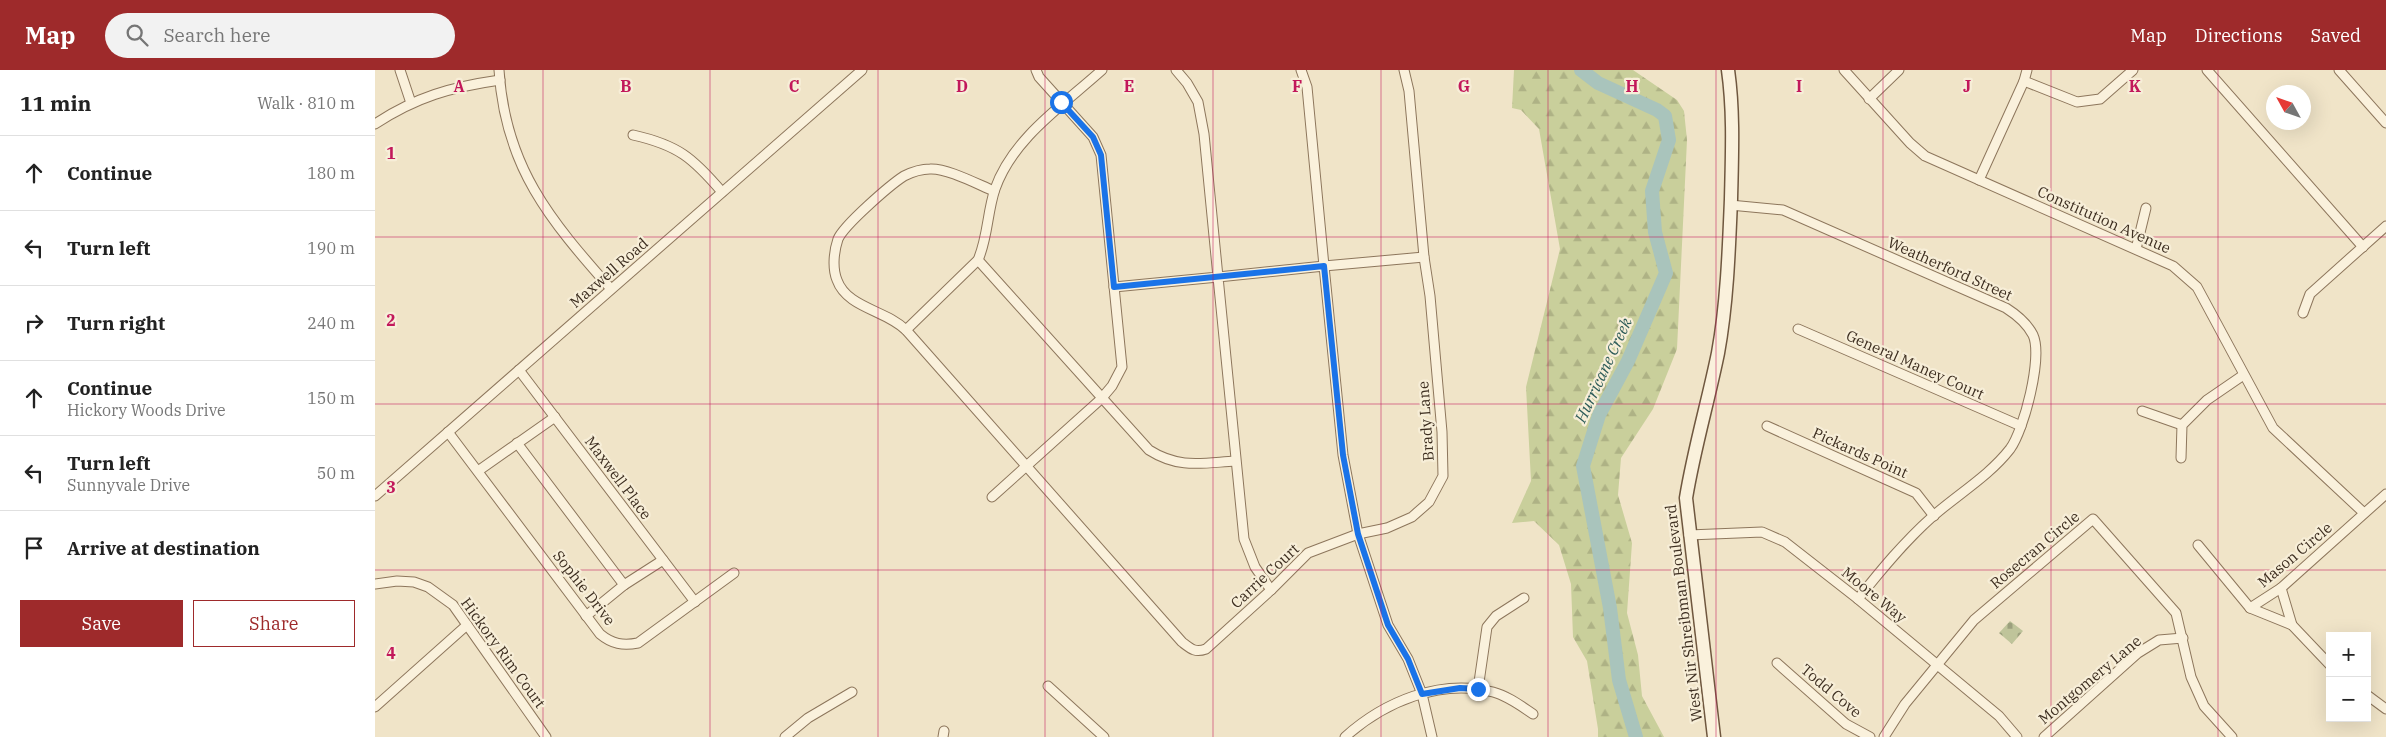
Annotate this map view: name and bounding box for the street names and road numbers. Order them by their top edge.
street label: Constitution Avenue [2035,182,2174,257]
street label: Maxwell Road [566,233,652,312]
street label: Weatherford Street [1885,233,2016,305]
street label: General Maney Court [1843,326,1987,404]
street label: Brady Lane [1413,380,1438,462]
street label: Pickards Point [1810,423,1911,482]
street label: Maxwell Place [581,432,656,523]
street label: West Nir Shreibman Boulevard [1661,503,1706,723]
street label: Rosecran Circle [1986,507,2083,592]
street label: Mason Circle [2254,518,2336,591]
street label: Carrie Court [1226,539,1303,612]
street label: Sophie Drive [549,546,620,629]
street label: Moore Way [1838,563,1911,627]
street label: Hickory Rim Court [457,594,550,712]
street label: Montgomery Lane [2034,631,2145,728]
street label: Todd Cove [1797,660,1865,721]

